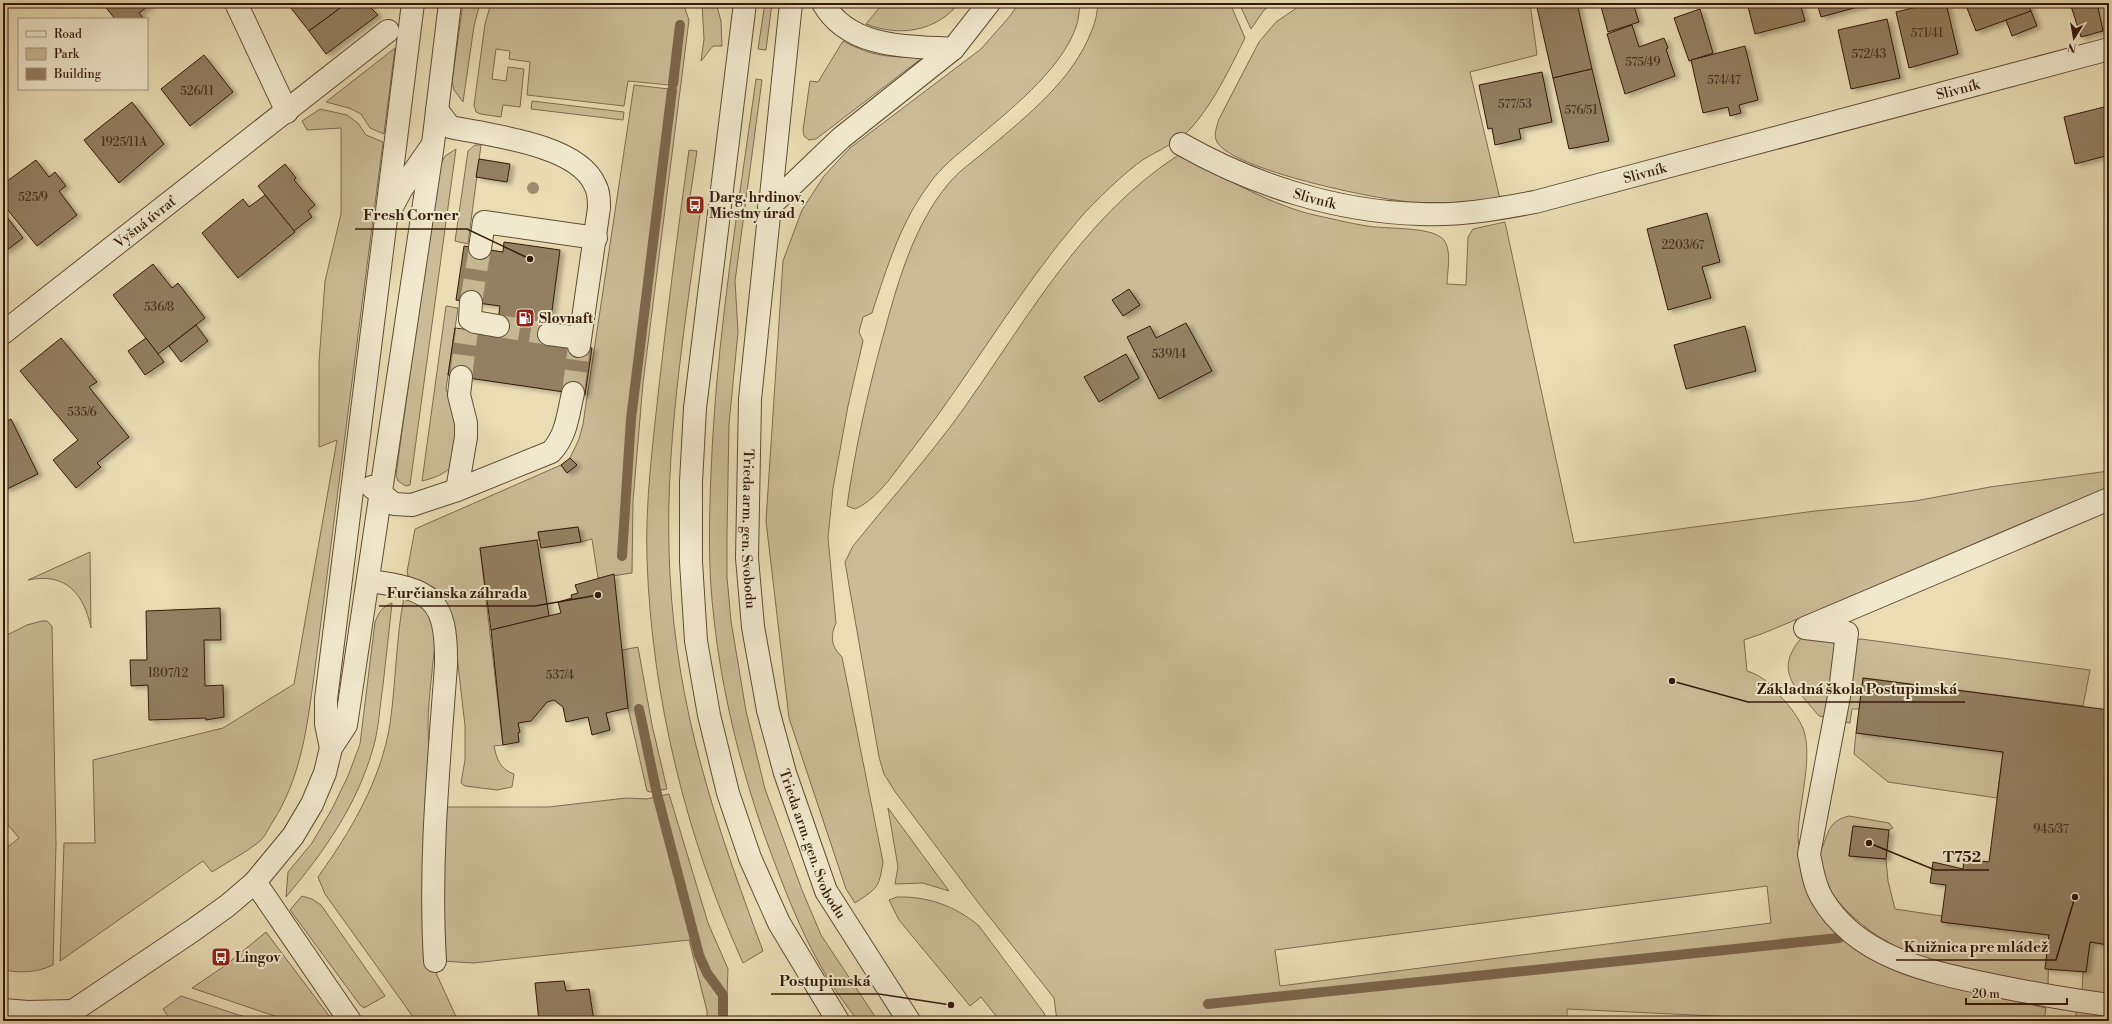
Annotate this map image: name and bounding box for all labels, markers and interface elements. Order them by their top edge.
legend [18,18,148,90]
north arrow [2054,18,2094,58]
house number: 571/41 [1911,26,1944,41]
text: Road [54,27,82,42]
text: N [2066,39,2078,55]
text: Park [54,47,80,62]
house number: 572/43 [1852,47,1887,62]
house number: 575/49 [1625,55,1661,70]
text: Building [53,67,102,82]
house number: 574/47 [1707,73,1741,88]
street label: Slivník [1934,76,1982,105]
house number: 526/11 [180,84,215,99]
house number: 577/53 [1498,97,1532,112]
house number: 576/51 [1564,103,1598,118]
house number: 1925/11A [101,135,148,150]
street label: Slivník [1621,159,1669,188]
street label: Slivník [1291,185,1339,214]
place label: Darg. hrdinov, Miestny úrad [709,189,805,223]
house number: 525/9 [18,190,48,205]
street label: Vyšná úvrať [110,192,181,253]
bus stop icon: Darg. hrdinov, Miestny úrad [684,194,706,216]
callout: Fresh Corner [355,202,467,229]
text: Fresh Corner [363,206,459,225]
house number: 2203/67 [1661,238,1705,253]
house number: 536/8 [144,300,174,315]
fuel station icon: Slovnaft [514,307,536,329]
place label: Slovnaft [539,310,594,328]
house number: 539/14 [1152,347,1186,362]
house number: 535/6 [67,405,97,420]
street label: Trieda arm. gen. Svobodu [737,449,759,609]
callout: Furčianska záhrada [379,579,535,606]
text: Furčianska záhrada [387,584,528,603]
house number: 1807/12 [148,666,188,681]
house number: 537/4 [546,668,574,683]
callout: Základná škola Postupimská [1748,675,1965,702]
text: Základná škola Postupimská [1757,680,1958,699]
street label: Trieda arm. gen. Svobodu [774,767,849,922]
house number: 945/37 [2033,822,2069,837]
callout: T752 [1935,843,1989,870]
text: T752 [1943,848,1981,867]
callout: Knižnica pre mládež [1896,933,2056,960]
text: Knižnica pre mládež [1904,938,2048,957]
bus stop icon: Lingov [210,946,232,968]
place label: Lingov [235,949,282,967]
callout: Postupimská [771,967,879,994]
text: Postupimská [779,972,872,991]
scale bar [1966,980,2067,1006]
text: 20 m [1972,987,2000,1002]

